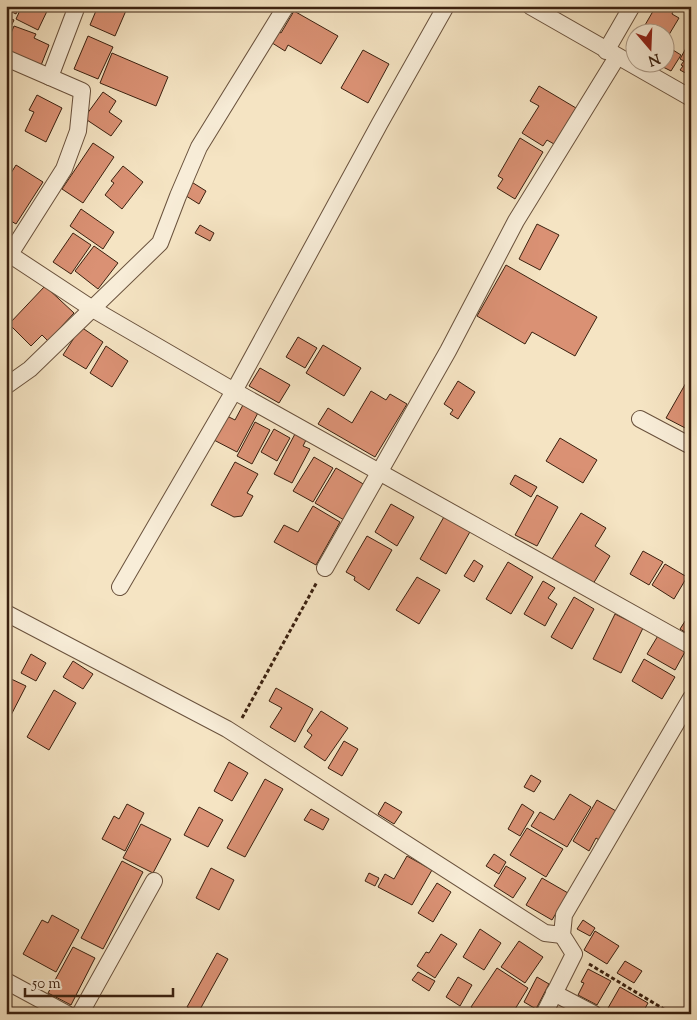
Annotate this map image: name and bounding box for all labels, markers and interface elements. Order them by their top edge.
north arrow [624,22,674,72]
text: N [645,47,662,70]
scale bar [25,965,172,997]
text: 50 m [31,974,61,995]

